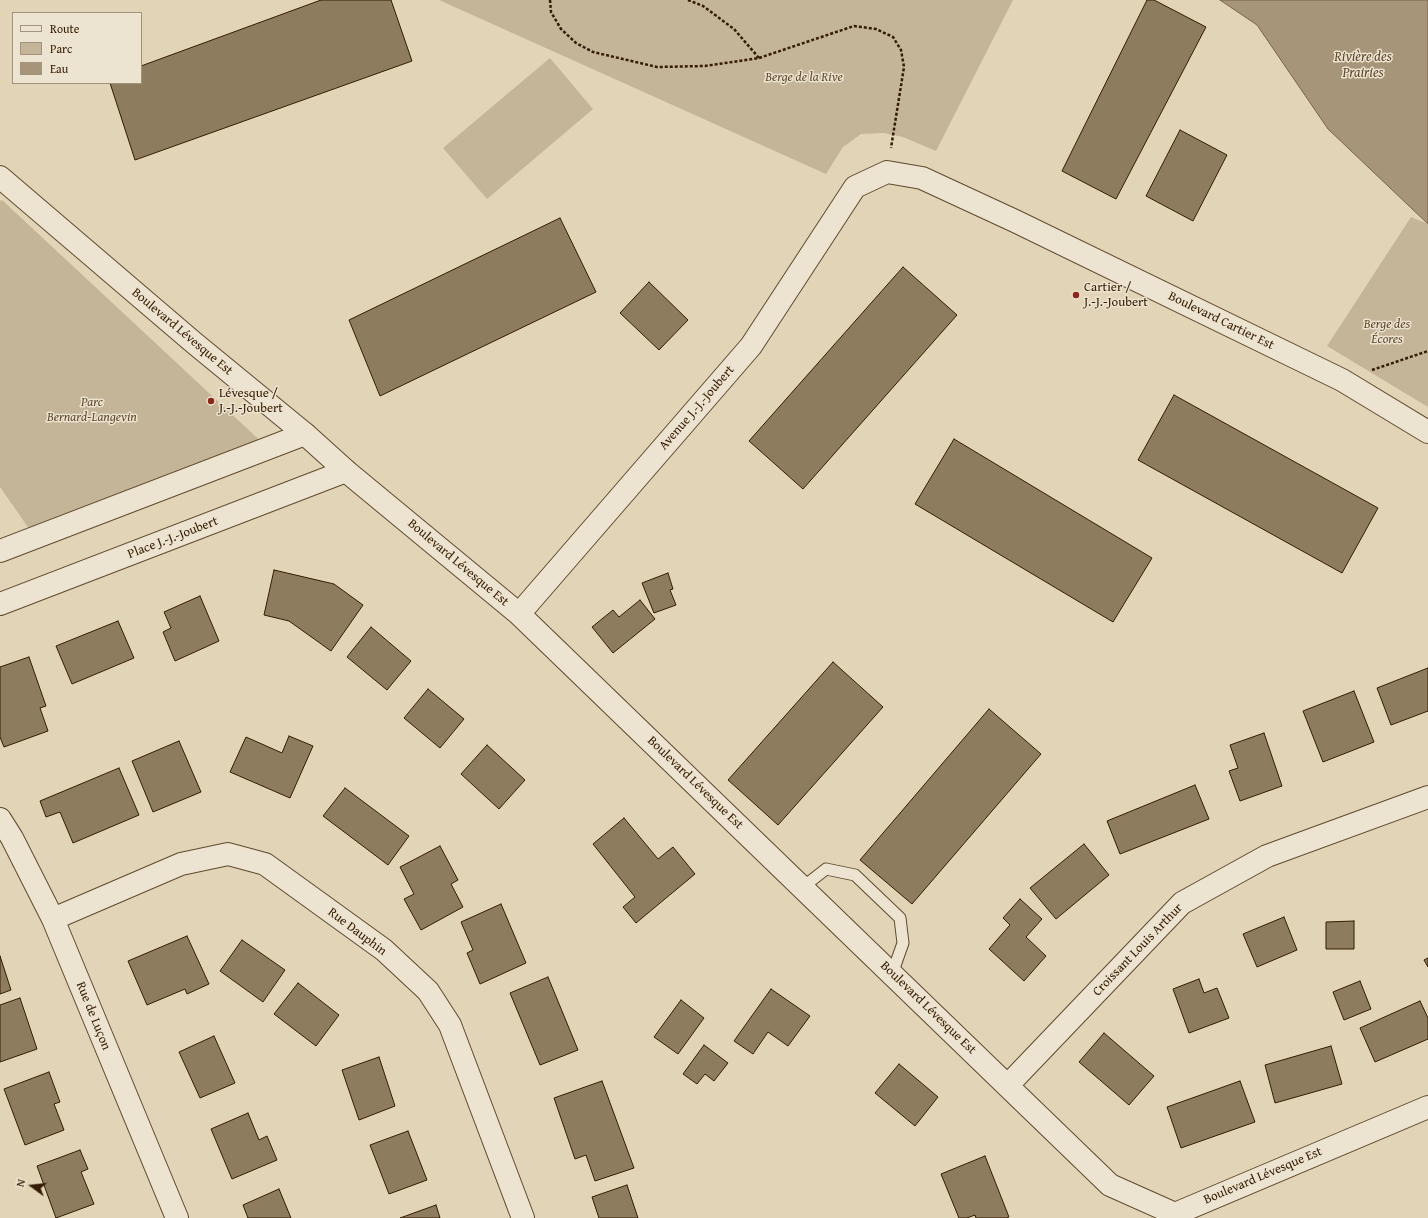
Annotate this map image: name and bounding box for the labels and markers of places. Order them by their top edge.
place label: Cartier / J.-J.-Joubert [1084,280,1148,311]
marker: Cartier / J.-J.-Joubert [1071,290,1081,300]
place label: Lévesque / J.-J.-Joubert [219,386,283,417]
marker: Lévesque / J.-J.-Joubert [206,396,216,406]

